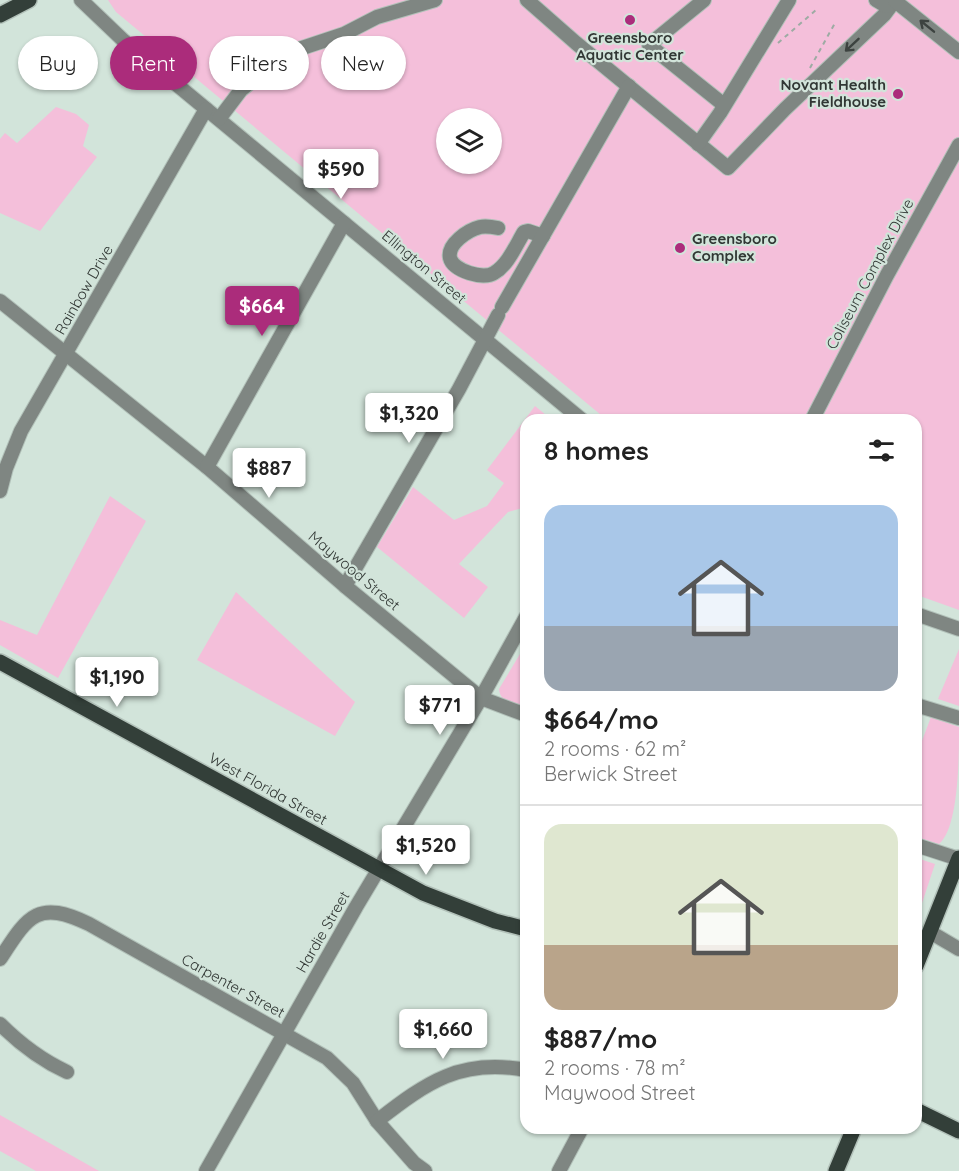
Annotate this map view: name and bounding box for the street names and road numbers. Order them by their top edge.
street label: Coliseum Complex Drive [822,195,917,352]
street label: Ellington Street [378,226,470,307]
street label: Rainbow Drive [50,241,117,338]
street label: Maywood Street [305,527,404,614]
street label: West Florida Street [206,748,331,829]
street label: Hardie Street [292,888,354,976]
street label: Carpenter Street [178,949,288,1022]

